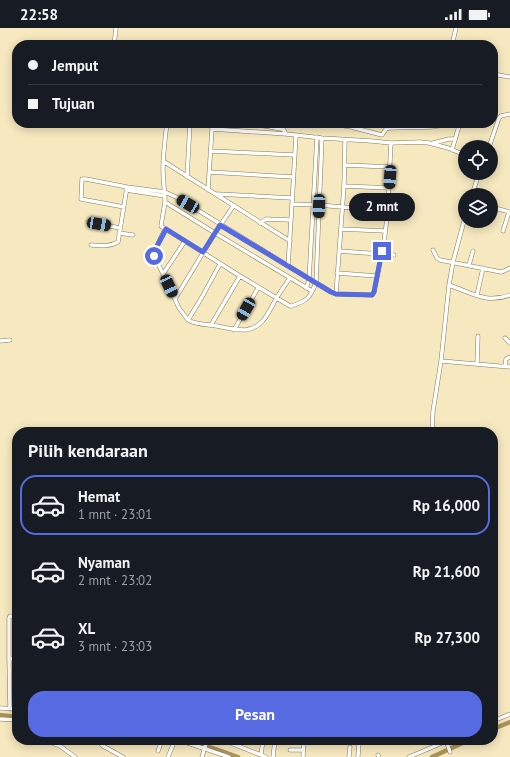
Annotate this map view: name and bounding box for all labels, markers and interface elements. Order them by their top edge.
text: 22:58 [20,5,58,24]
text: Jemput [52,56,98,75]
text: Tujuan [52,94,95,113]
map controls [458,140,498,228]
button: locate [458,140,498,180]
car [383,165,397,189]
button: layers [458,188,498,228]
car [175,193,201,215]
callout: 2 mnt [349,193,415,221]
car [313,194,325,218]
text: 2 mnt [366,198,398,215]
car [86,216,112,232]
route end [373,242,391,260]
route start [145,247,163,265]
car [158,273,180,299]
car [235,296,257,322]
text: Pilih kendaraan [28,439,148,462]
icon: car [30,487,66,523]
text: Hemat [78,487,120,506]
text: Rp 16,000 [413,496,480,515]
text: 1 mnt · 23:01 [78,506,152,523]
icon: car [30,553,66,589]
text: Nyaman [78,553,130,572]
text: Rp 21,600 [413,562,480,581]
text: 2 mnt · 23:02 [78,572,152,589]
icon: car [30,619,66,655]
text: XL [78,619,95,638]
text: Rp 27,300 [415,628,480,647]
text: 3 mnt · 23:03 [78,638,152,655]
button: Pesan [28,691,482,737]

